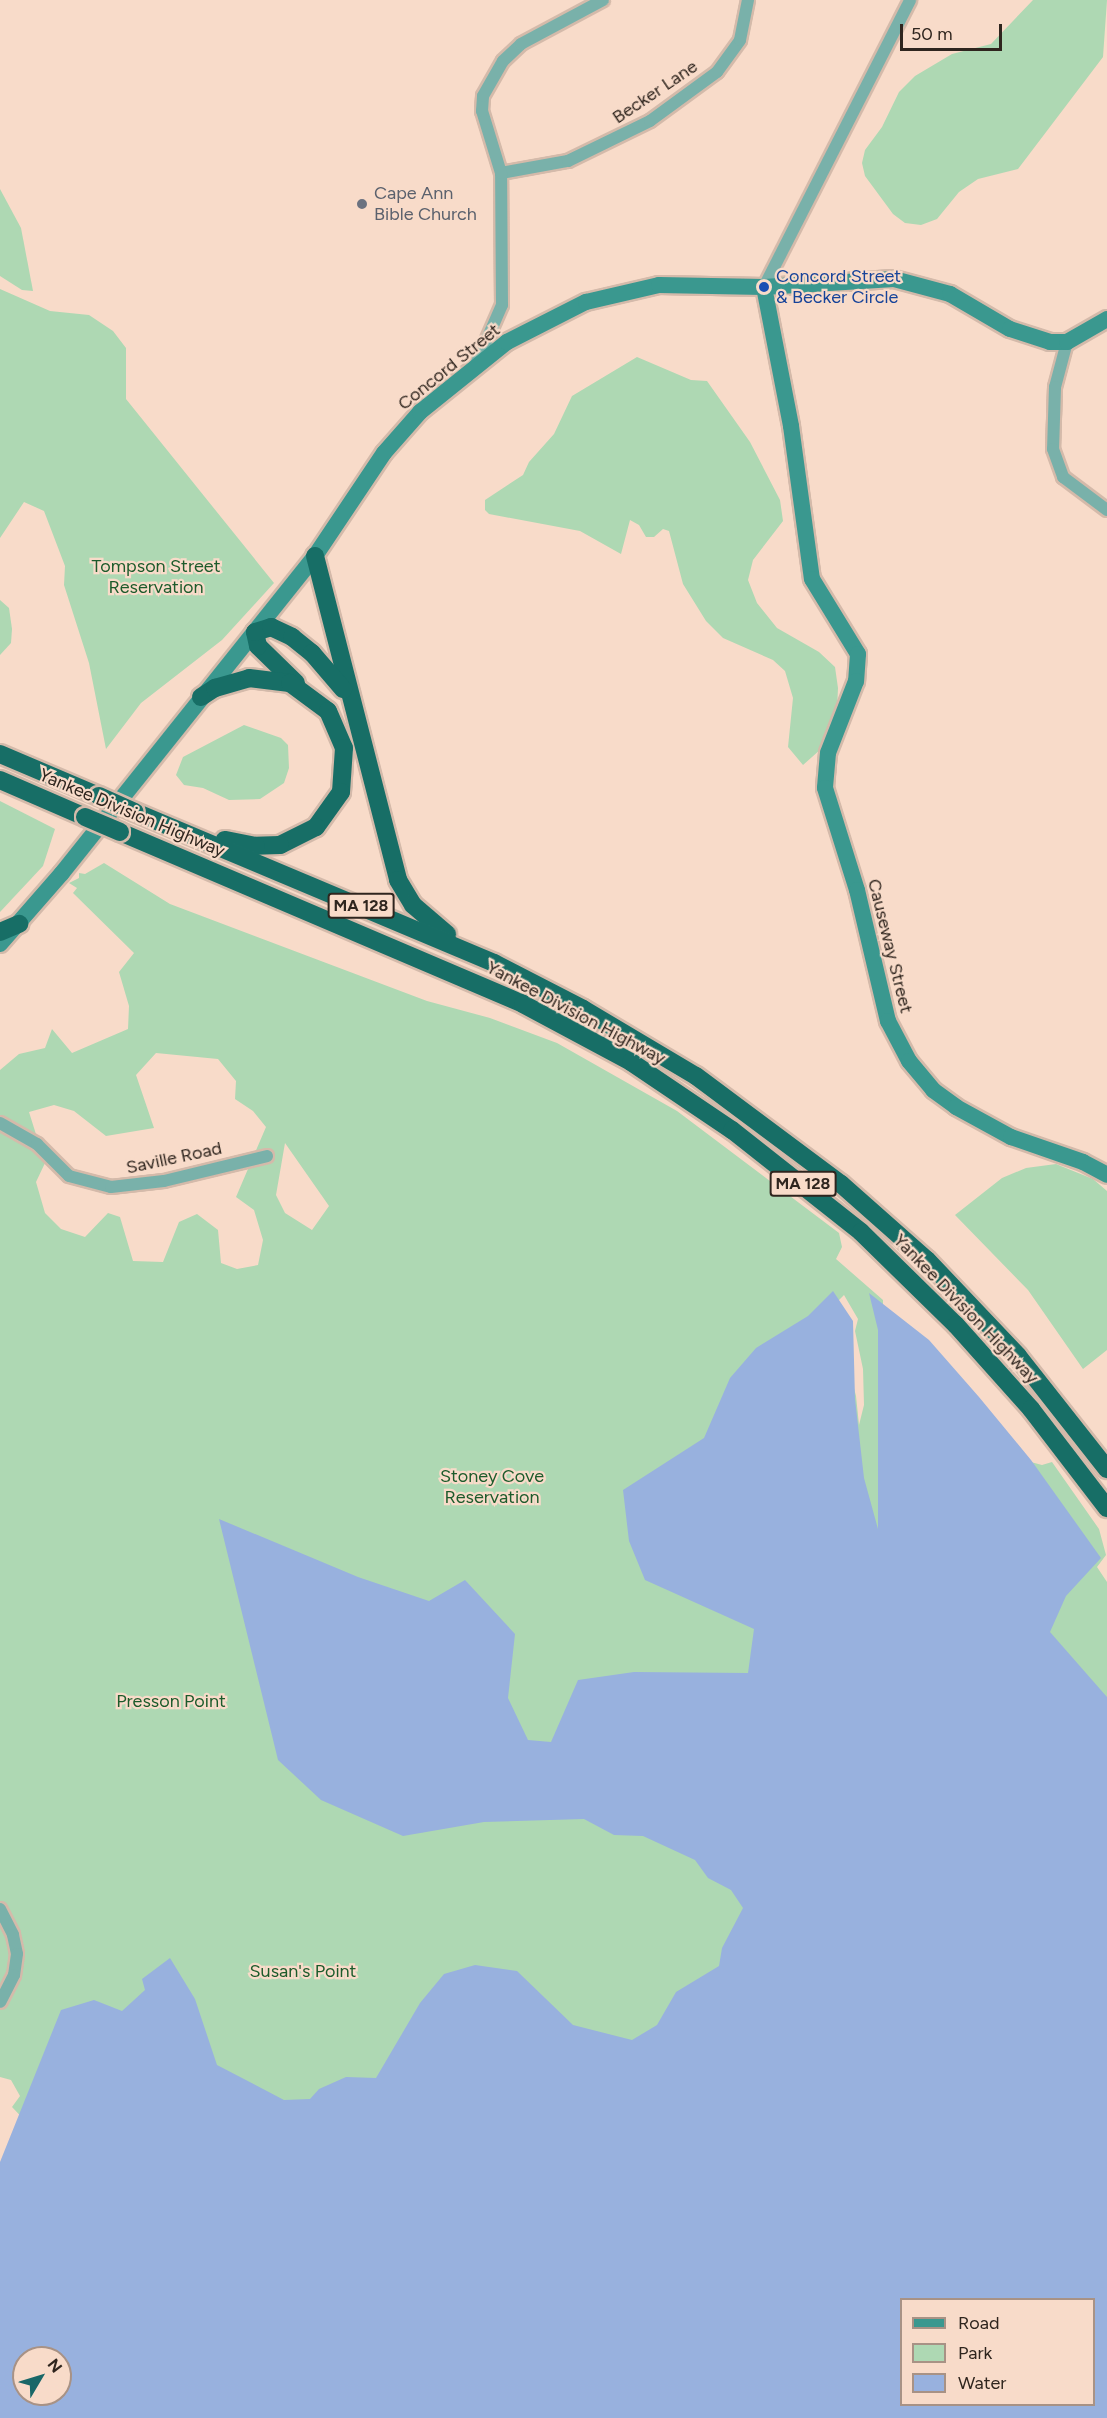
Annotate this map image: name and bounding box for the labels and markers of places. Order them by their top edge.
place label: Cape Ann Bible Church [374,183,477,226]
marker: Cape Ann Bible Church [355,197,369,211]
place label: Concord Street & Becker Circle [776,266,901,308]
marker: Concord Street & Becker Circle [757,280,771,294]

